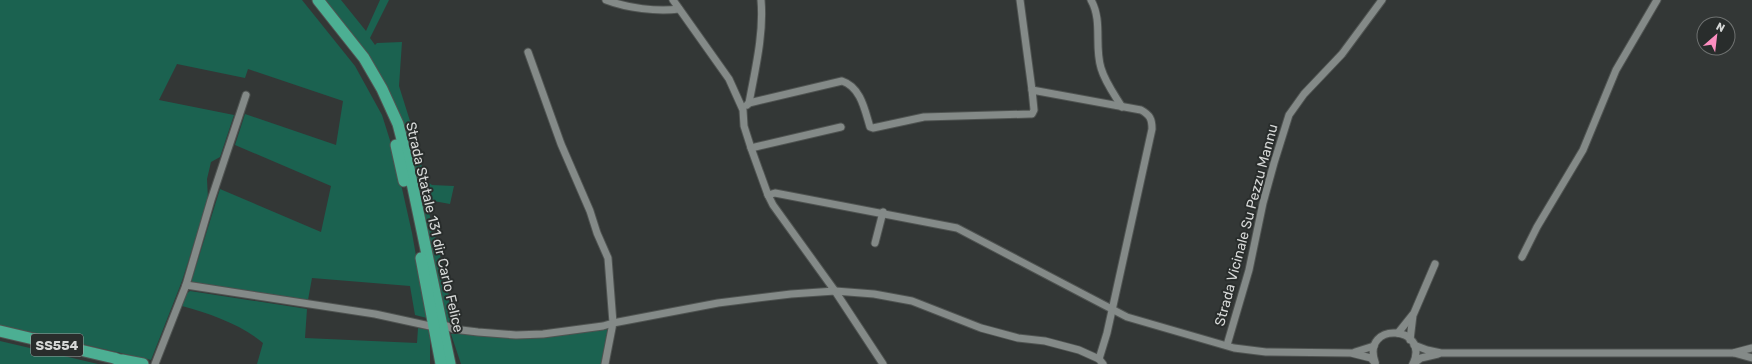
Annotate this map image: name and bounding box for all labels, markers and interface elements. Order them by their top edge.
north arrow [1696,16,1736,56]
text: N [1714,20,1727,35]
street label: Strada Statale 131 dir Carlo Felice [402,120,467,334]
street label: Strada Vicinale Su Pezzu Mannu [1211,122,1282,328]
road number: SS554 [31,334,83,356]

